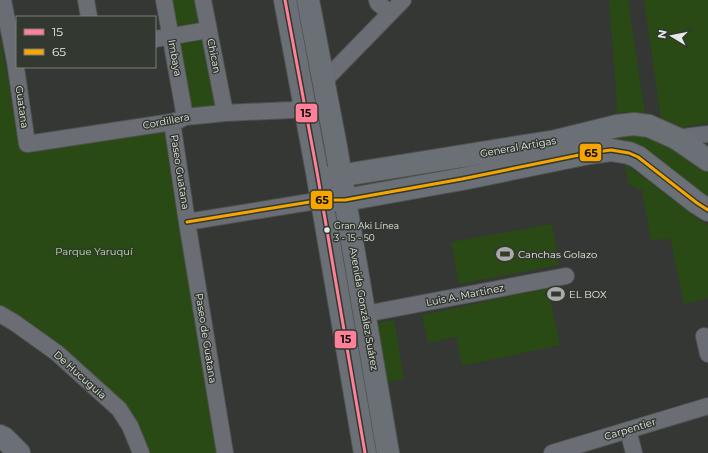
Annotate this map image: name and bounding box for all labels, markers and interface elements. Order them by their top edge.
legend [16,16,156,68]
north arrow [652,16,692,56]
text: 15 [52,24,63,39]
text: N [654,29,670,40]
street label: Chican [204,38,224,74]
street label: Imbaya [165,39,185,77]
text: 65 [52,44,66,59]
street label: Guatana [13,85,31,129]
line badge: 15 [295,103,318,123]
text: 15 [301,106,312,120]
street label: Cordillera [141,110,191,132]
street label: Paseo Guatana [168,134,192,210]
street label: General Artigas [479,134,557,160]
line badge: 65 [579,143,602,162]
text: 65 [584,146,598,160]
line badge: 65 [310,190,333,210]
text: 65 [315,193,329,207]
place label: Gran Aki Línea 3 - 15 - 50 [334,220,399,243]
marker: Gran Aki Línea 3 - 15 - 50 [322,225,332,235]
sports icon: Canchas Golazo [495,244,515,264]
park label: Parque Yaruquí [55,245,134,258]
street label: Avenida González Suárez [347,246,381,372]
place label: Canchas Golazo [518,248,597,261]
street label: Luis A. Martinez [425,281,505,309]
sports icon: EL BOX [546,284,566,304]
place label: EL BOX [569,288,607,301]
street label: Paseo de Guatana [192,292,220,384]
line badge: 15 [334,330,357,349]
text: 15 [341,332,352,346]
street label: De Hucuguia [51,348,109,402]
street label: Carpentier [603,415,657,443]

